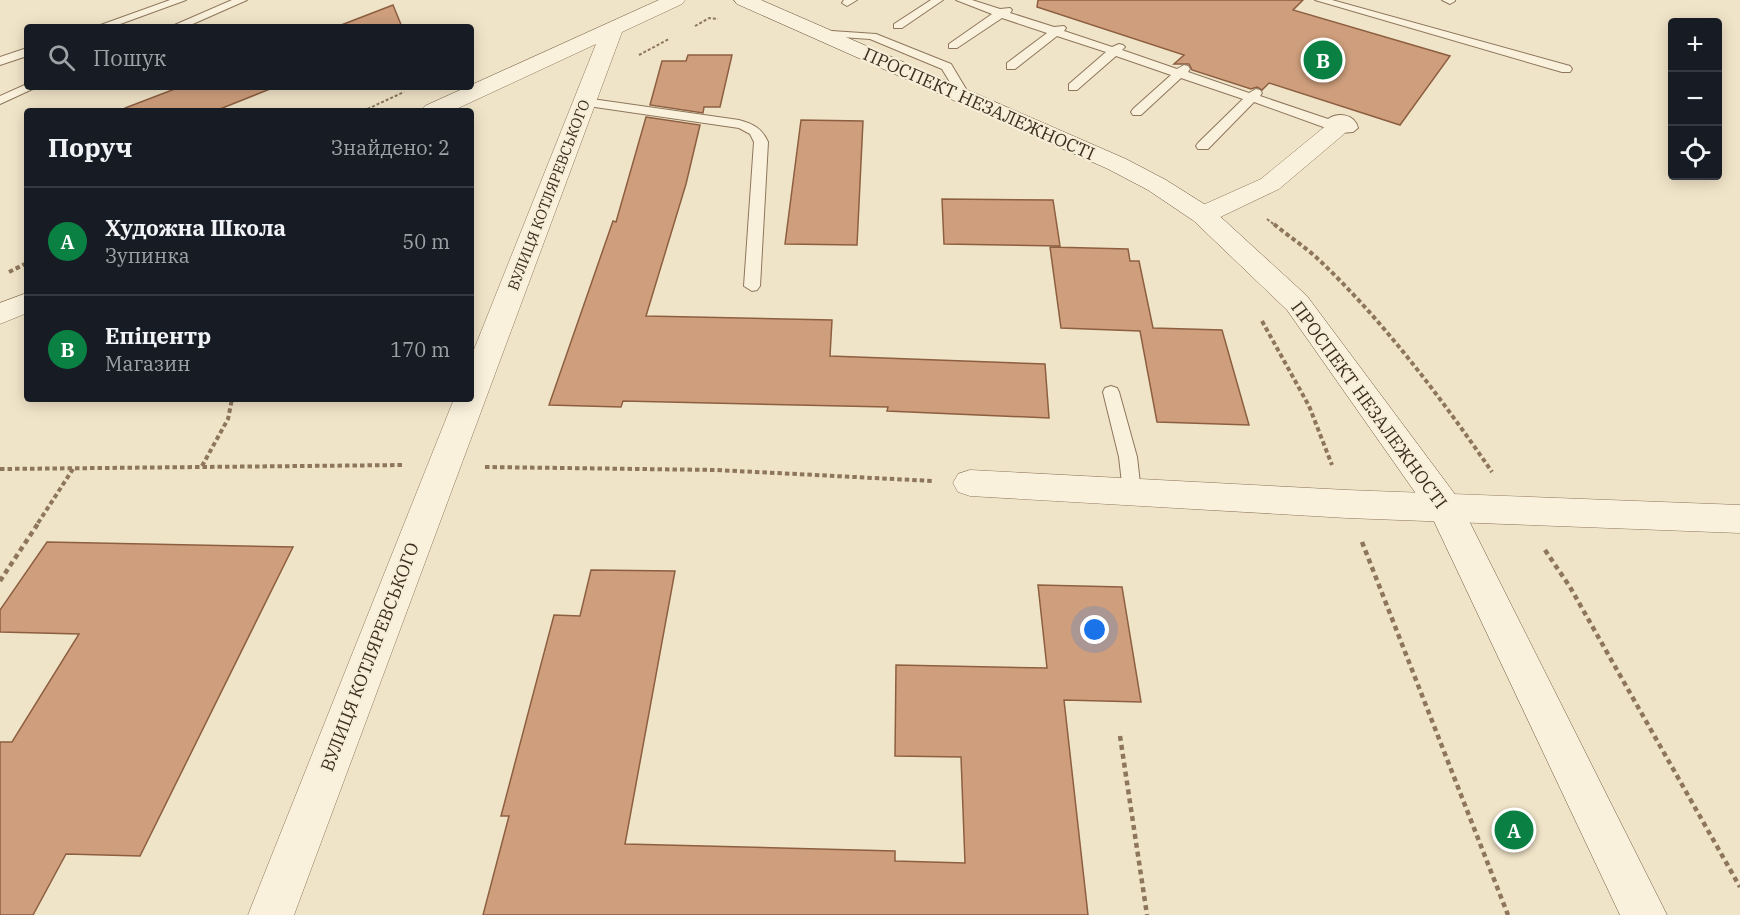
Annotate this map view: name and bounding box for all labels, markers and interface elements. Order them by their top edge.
map controls [1668,18,1722,180]
button: + [1668,18,1722,72]
search box [24,24,474,90]
pin: B [1304,38,1342,82]
icon: search [45,41,78,74]
street label: ПРОСПЕКТ НЕЗАЛЕЖНОСТІ [860,42,1099,165]
text: Пошук [93,43,166,72]
button: − [1668,72,1722,126]
street label: ВУЛИЦЯ КОТЛЯРЕВСЬКОГО [503,97,594,293]
button: locate [1668,126,1722,180]
text: Поруч [48,130,132,164]
text: Знайдено: 2 [331,134,450,161]
text: Художна Школа [105,213,286,242]
text: A [61,228,74,255]
text: 50 m [402,228,450,255]
text: Зупинка [105,242,190,269]
street label: ПРОСПЕКТ НЕЗАЛЕЖНОСТІ [1286,296,1453,513]
text: Епіцентр [105,321,211,350]
text: B [60,336,75,363]
text: 170 m [390,336,450,363]
text: Магазин [105,350,190,377]
street label: ВУЛИЦЯ КОТЛЯРЕВСЬКОГО [315,539,424,775]
your location [1080,615,1109,644]
pin: A [1494,808,1534,852]

